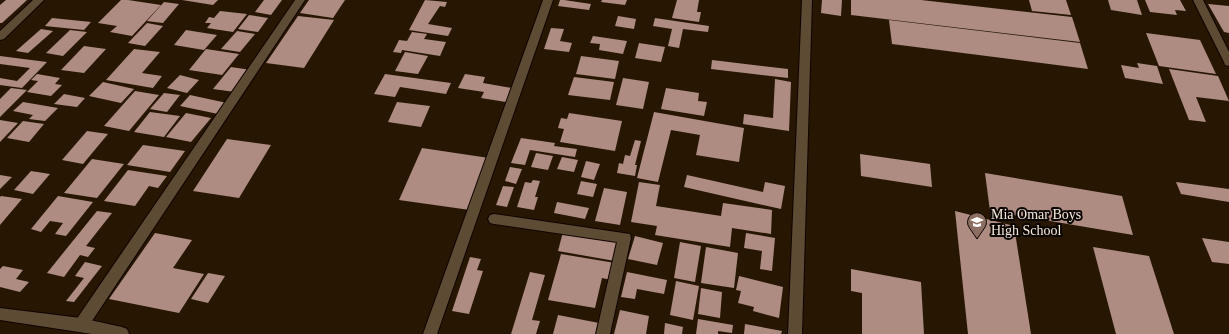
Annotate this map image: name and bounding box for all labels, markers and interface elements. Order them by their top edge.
place label: Mia Omar Boys High School [991,207,1081,238]
school or university icon: Mia Omar Boys High School [966,211,988,239]

